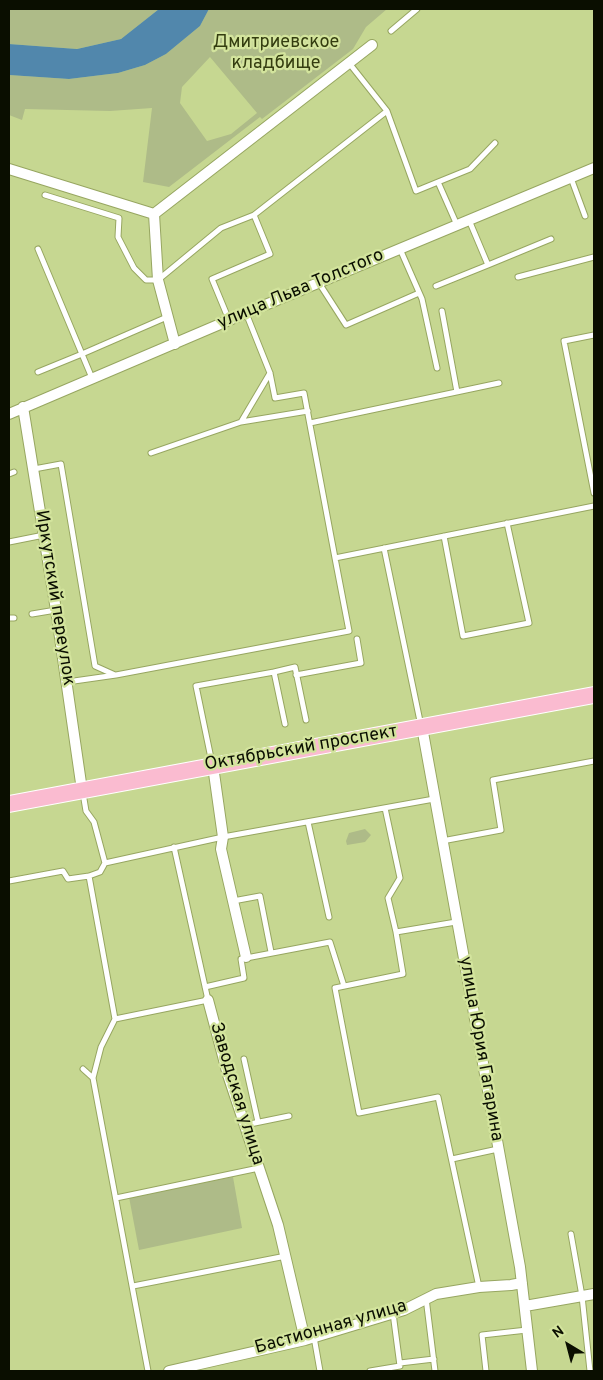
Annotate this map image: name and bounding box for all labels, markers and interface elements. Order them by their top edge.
park label: Дмитриевское кладбище [213,32,339,74]
street label: улица Льва Толстого [215,245,387,335]
street label: Иркутский переулок [29,509,79,687]
street label: Октябрьский проспект [203,721,399,777]
street label: улица Юрия Гагарина [453,955,507,1143]
street label: Заводская улица [204,1020,268,1168]
street label: Бастионная улица [253,1296,409,1360]
north arrow [543,1320,593,1370]
text: N [550,1323,568,1342]

